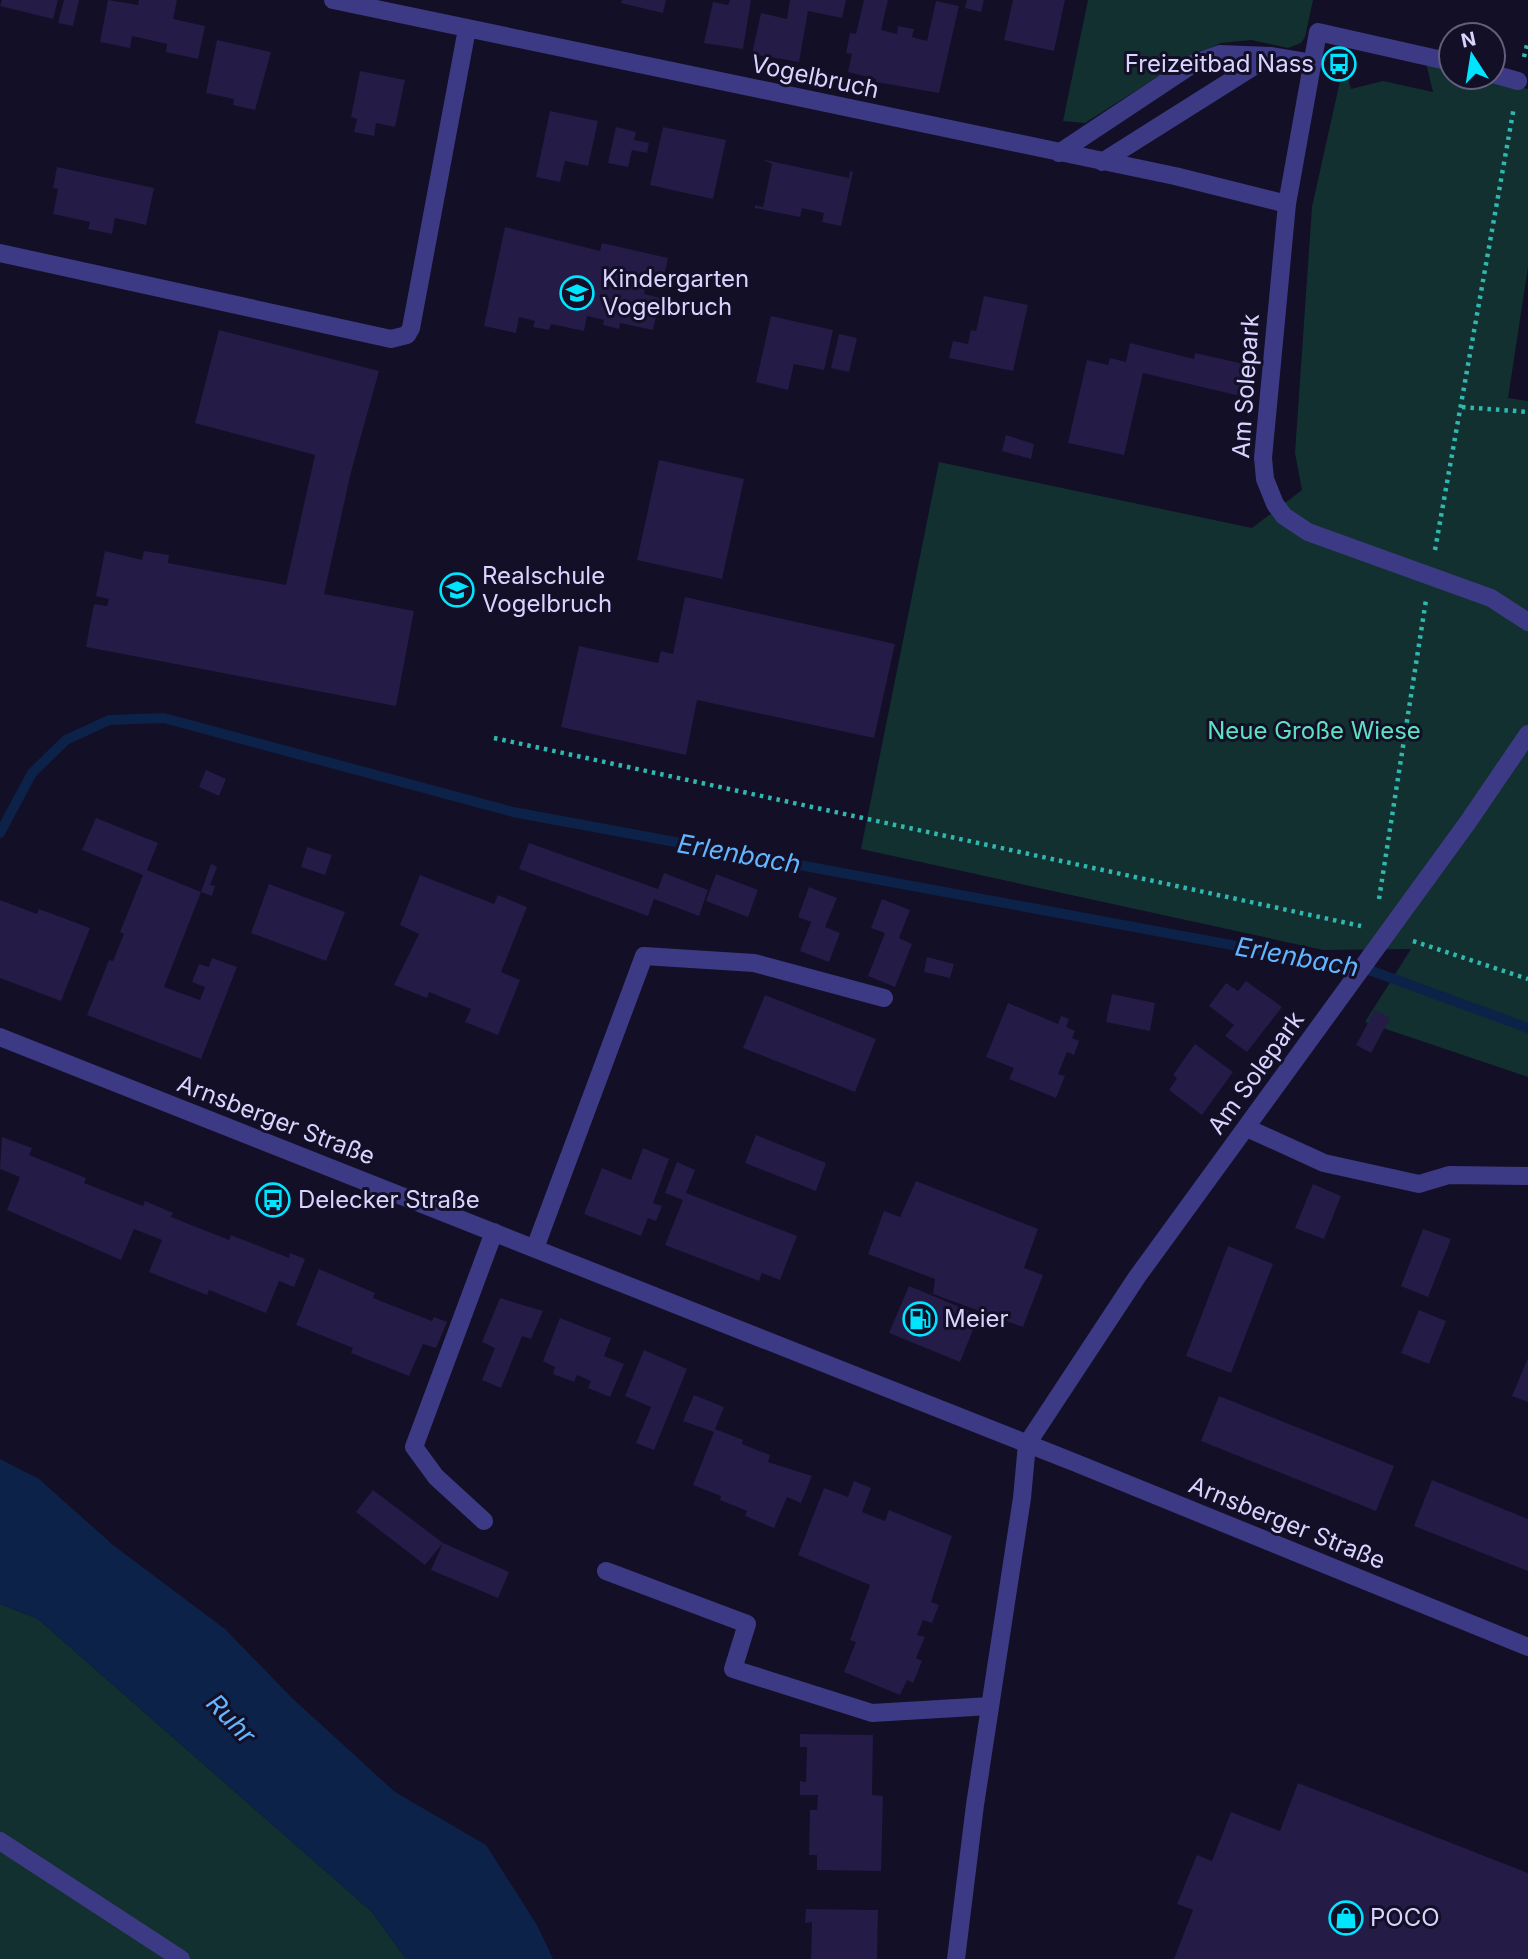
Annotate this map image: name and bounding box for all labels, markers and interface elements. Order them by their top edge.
north arrow [1437,21,1507,91]
text: N [1459,27,1478,53]
bus stop icon: Freizeitbad Nass [1320,45,1358,83]
street label: Vogelbruch [748,49,882,104]
place label: Freizeitbad Nass [1125,49,1314,78]
place label: Kindergarten Vogelbruch [602,264,749,321]
school or university icon: Kindergarten Vogelbruch [558,274,596,312]
street label: Am Solepark [1226,313,1265,459]
place label: Realschule Vogelbruch [482,561,612,618]
school or university icon: Realschule Vogelbruch [438,571,476,609]
park label: Neue Große Wiese [1207,716,1421,745]
water label: Erlenbach [675,827,803,880]
water label: Erlenbach [1233,930,1361,983]
street label: Am Solepark [1201,1006,1310,1140]
street label: Arnsberger Straße [173,1069,379,1171]
bus stop icon: Delecker Straße [254,1181,292,1219]
place label: Delecker Straße [298,1185,480,1214]
fuel station icon: Meier [901,1300,939,1338]
place label: Meier [944,1304,1009,1333]
street label: Arnsberger Straße [1185,1470,1390,1575]
water label: Ruhr [200,1687,263,1751]
shop icon: POCO [1327,1899,1365,1937]
place label: POCO [1370,1903,1440,1932]

